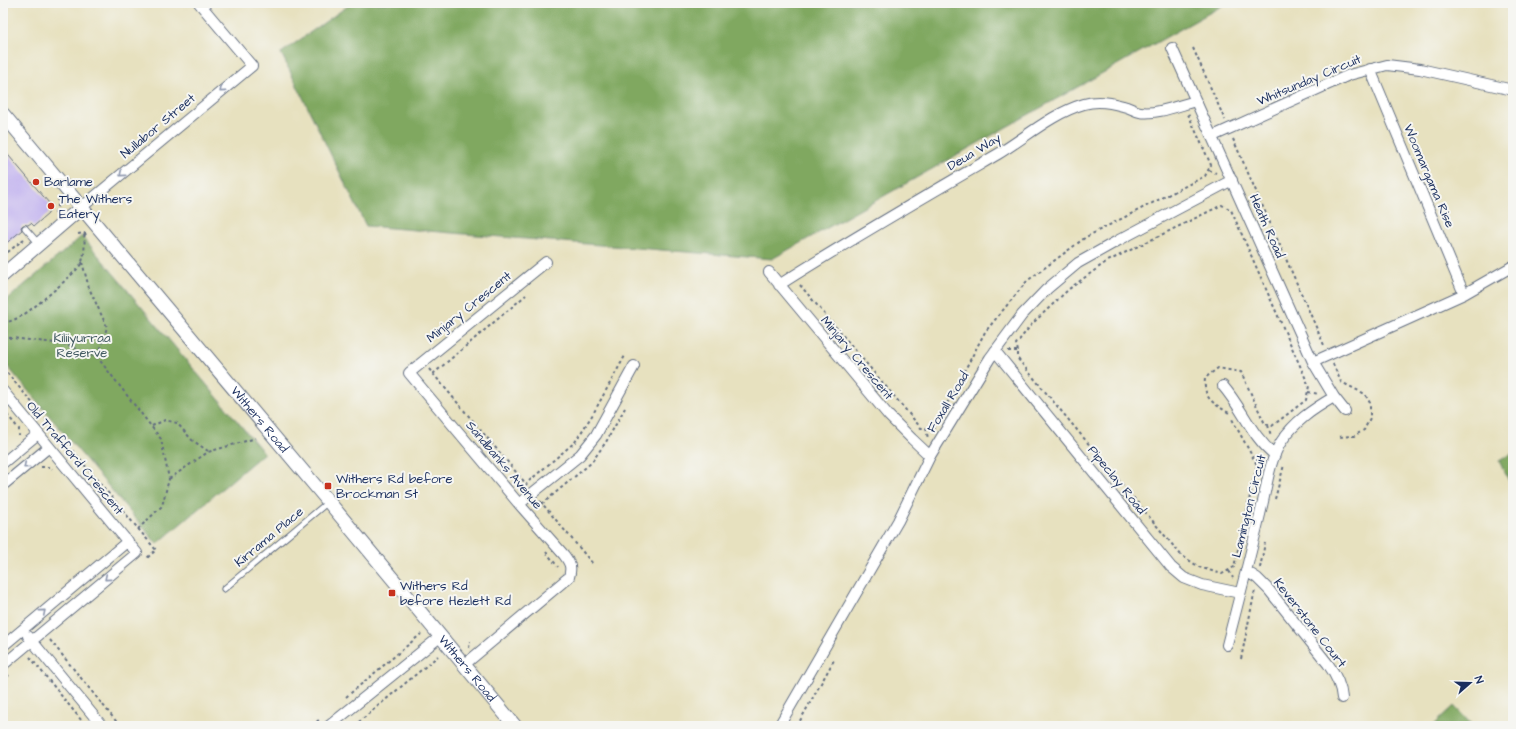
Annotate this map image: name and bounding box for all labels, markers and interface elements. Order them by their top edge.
street label: Whitsunday Circuit [1254,50,1365,111]
one-way arrow [219,86,226,93]
street label: Nullabor Street [117,89,200,163]
street label: Woomargama Rise [1398,121,1459,231]
street label: Deua Way [944,129,1005,176]
one-way arrow [119,169,126,176]
place label: Barlame [44,173,93,191]
marker: Barlame [31,177,41,187]
place label: The Withers Eatery [59,190,133,224]
street label: Heath Road [1245,191,1289,261]
marker: The Withers Eatery [46,201,56,211]
street label: Minjary Crescent [423,267,517,348]
street label: Minjary Crescent [816,312,898,405]
park label: Kiliiyurraa Reserve [53,329,111,362]
street label: Foxall Road [923,368,973,436]
street label: Withers Road [226,382,293,457]
street label: Old Trafford Crescent [22,397,128,519]
street label: Sandbanks Avenue [462,417,546,513]
street label: Pipeclay Road [1083,442,1151,519]
street label: Lamington Circuit [1227,452,1272,560]
one-way arrow [23,461,31,468]
place label: Withers Rd before Brockman St [336,470,453,503]
marker: Withers Rd before Brockman St [323,481,333,491]
street label: Kirrama Place [231,503,307,571]
one-way arrow [105,573,112,580]
street label: Keverstone Court [1269,574,1351,672]
place label: Withers Rd before Hezlett Rd [400,577,511,610]
marker: Withers Rd before Hezlett Rd [387,588,397,598]
one-way arrow [39,610,46,617]
street label: Withers Road [434,631,500,706]
north arrow [1450,663,1490,703]
text: N [1471,674,1487,686]

